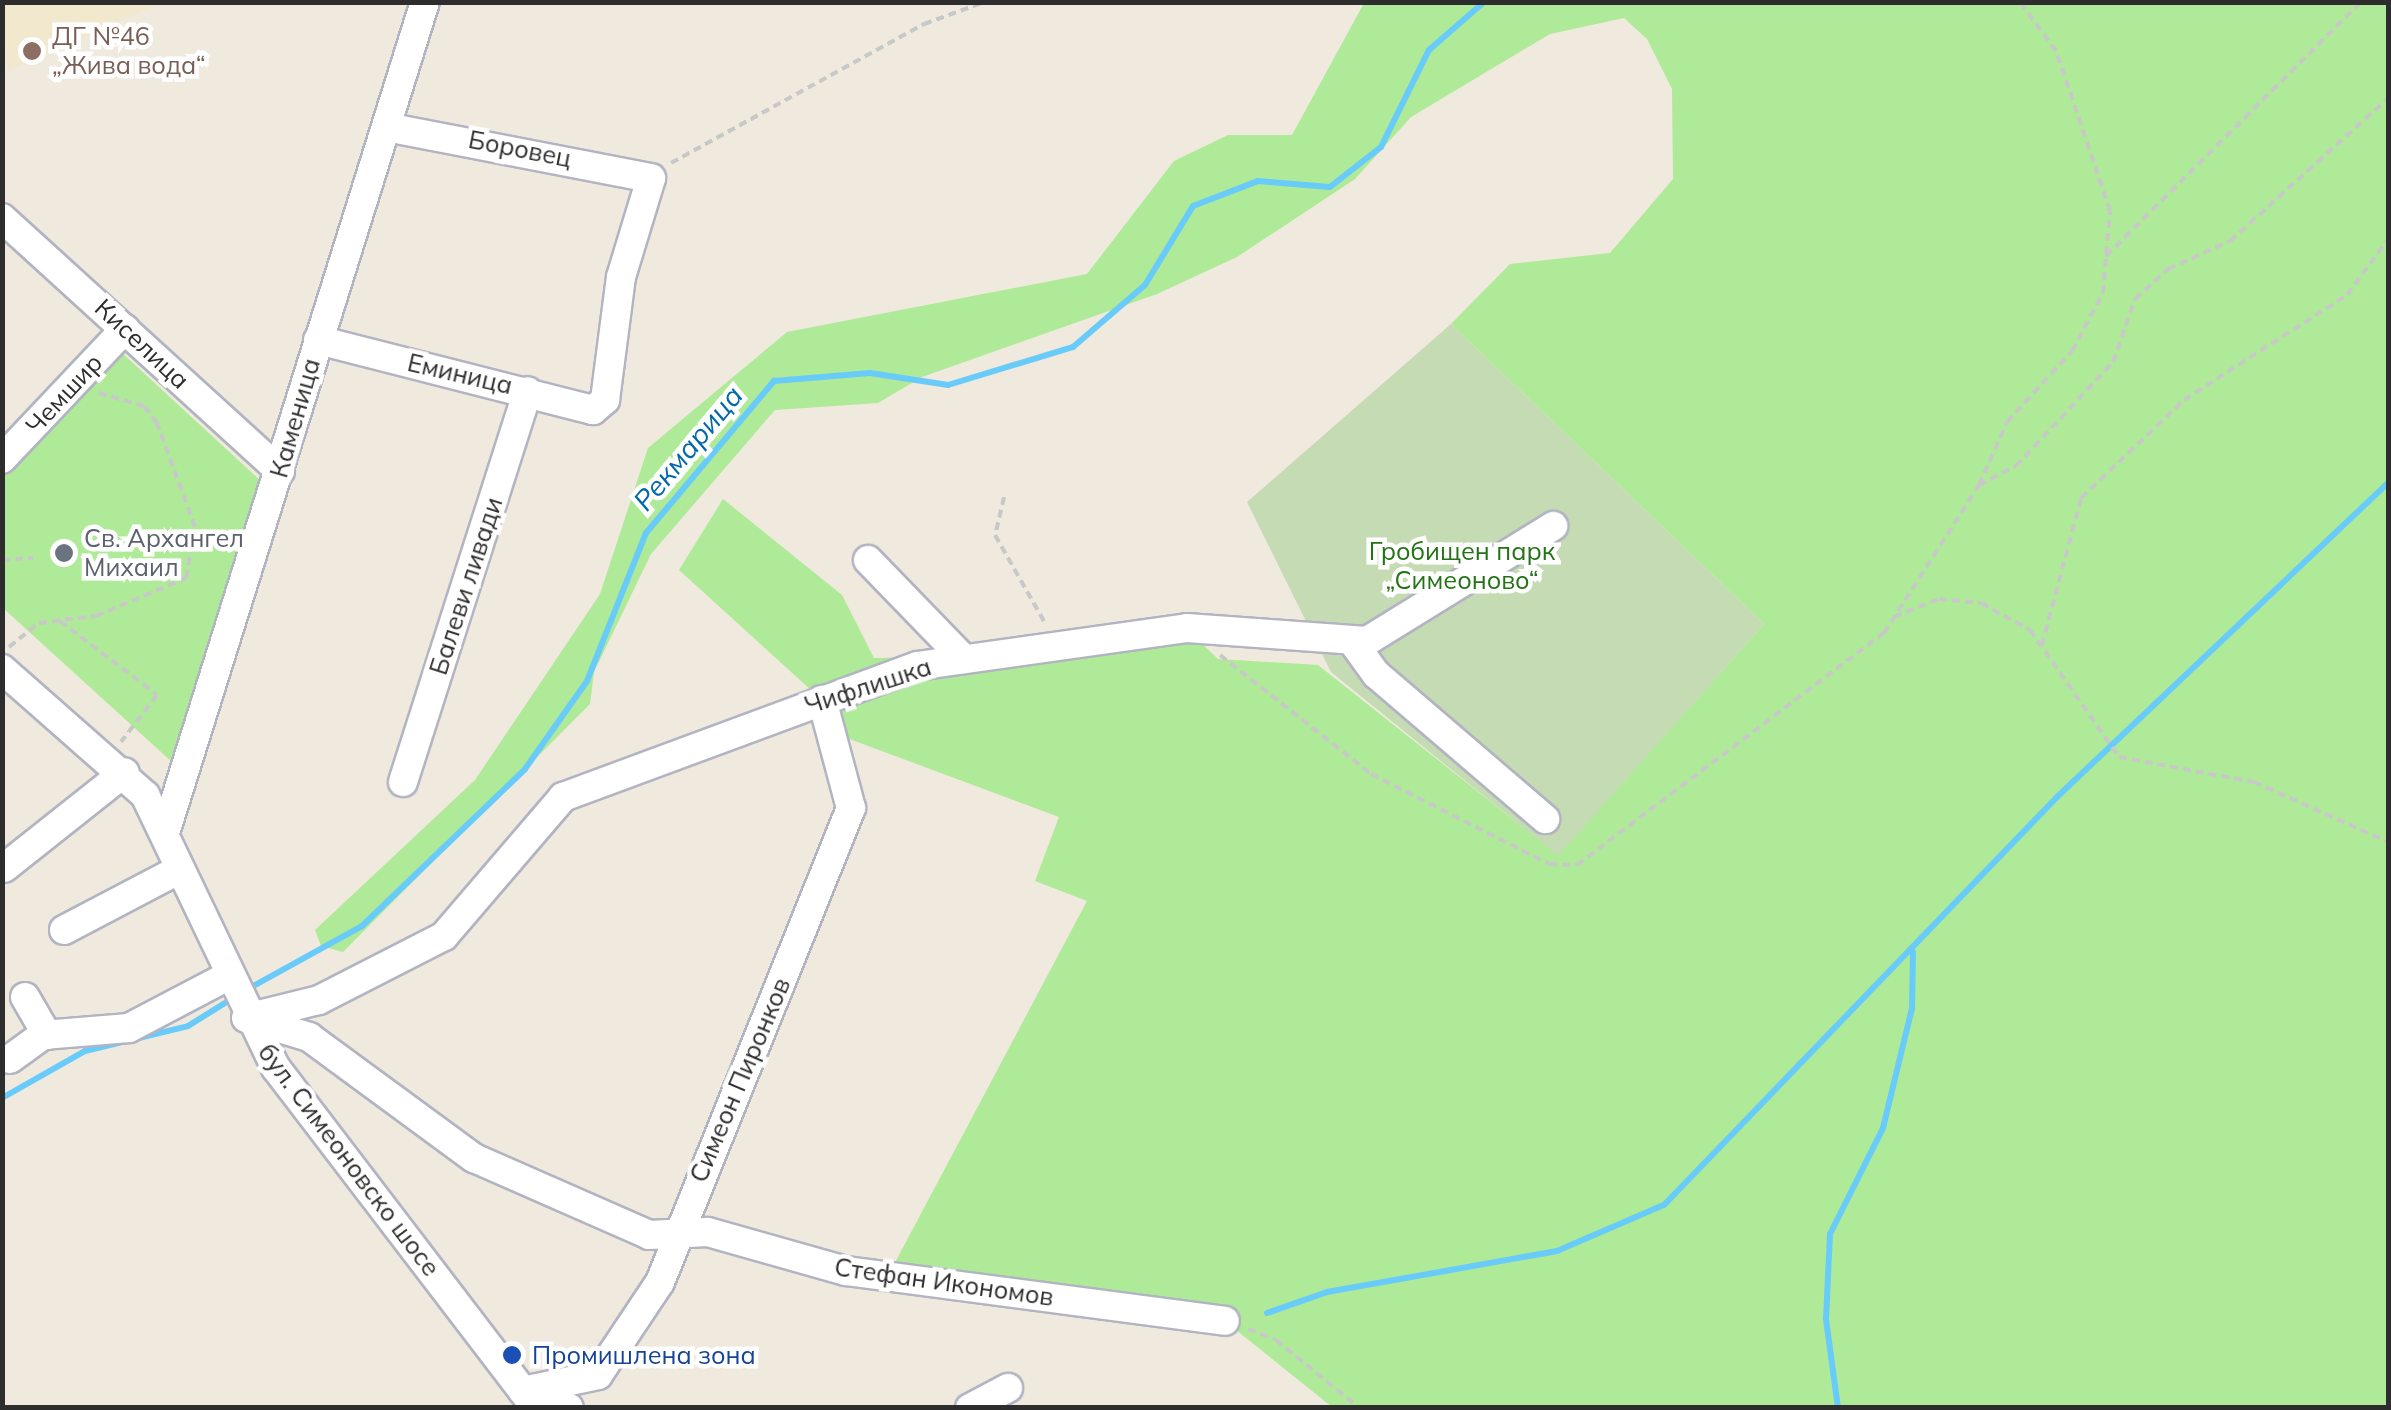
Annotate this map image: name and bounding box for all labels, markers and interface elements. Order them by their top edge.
place label: ДГ №46 „Жива вода“ [52,22,206,81]
marker: ДГ №46 „Жива вода“ [21,40,43,62]
street label: Боровец [466,124,574,174]
street label: Киселица [89,293,195,395]
street label: Еминица [405,347,515,401]
street label: Чемшир [19,348,109,440]
street label: Каменица [264,355,326,481]
water label: Рекмарица [626,379,750,517]
street label: Балеви ливади [423,493,509,679]
place label: Св. Архангел Михаил [84,524,244,583]
park label: Гробищен парк „Симеоново“ [1369,537,1555,596]
marker: Св. Архангел Михаил [53,542,75,564]
street label: Чифлишка [801,651,935,721]
street label: Симеон Пиронков [683,973,797,1187]
street label: бул. Симеоновско шосе [252,1038,446,1282]
street label: Стефан Икономов [833,1252,1055,1312]
place label: Промишлена зона [532,1340,756,1370]
marker: Промишлена зона [501,1344,523,1366]

